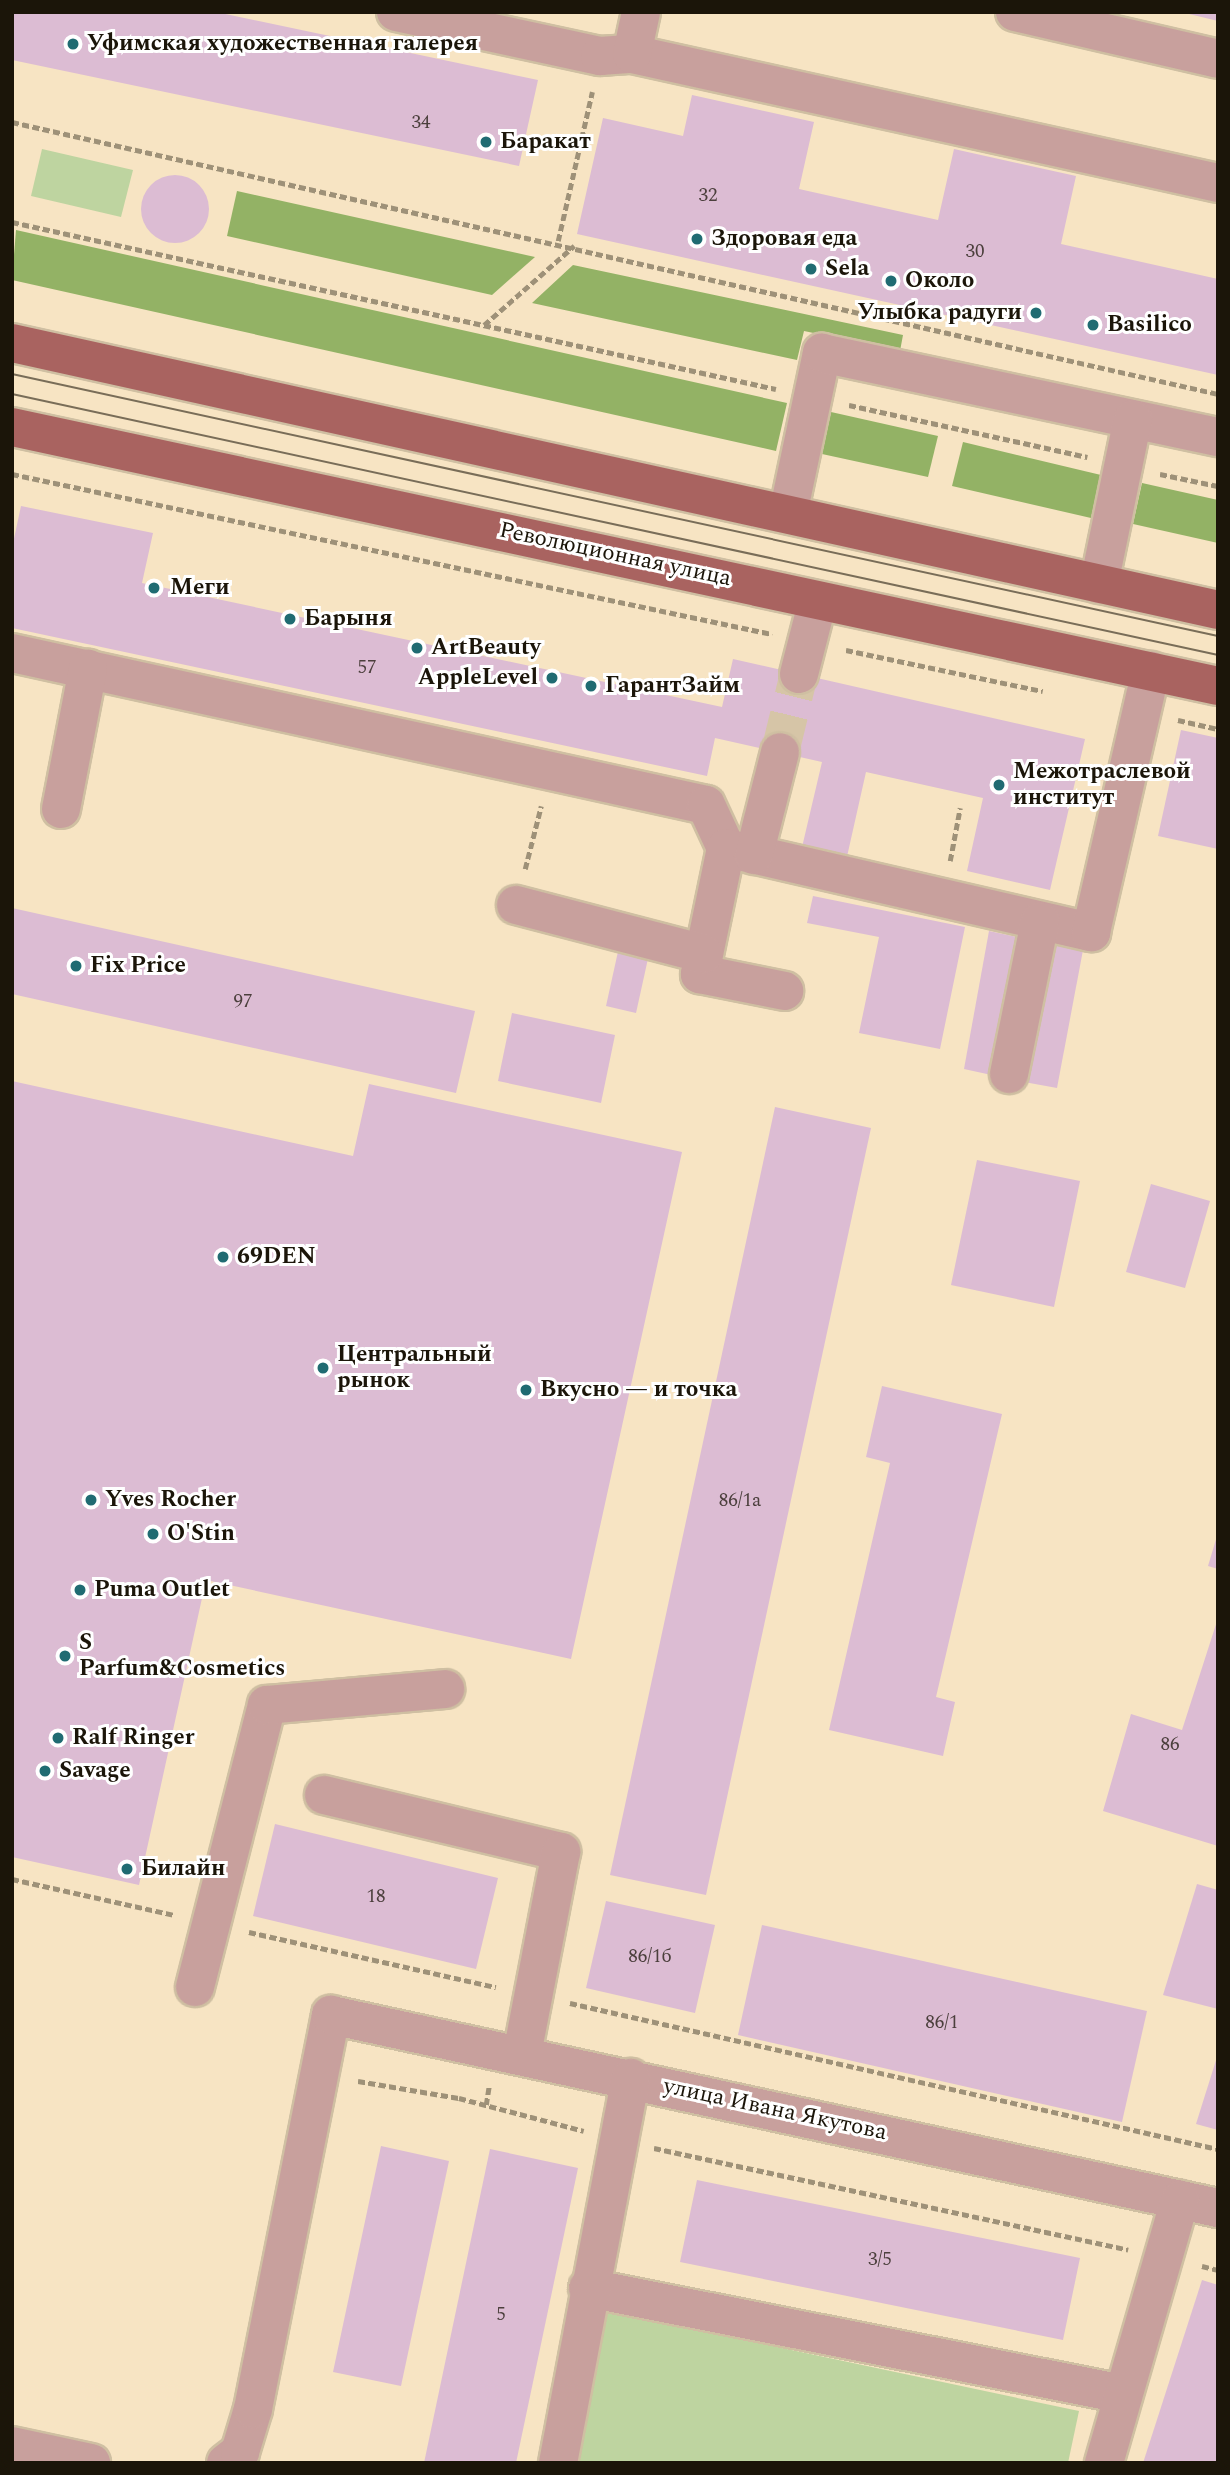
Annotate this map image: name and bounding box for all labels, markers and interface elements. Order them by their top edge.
place label: Уфимская художественная галерея [87,30,478,58]
marker: Уфимская художественная галерея [65,36,81,52]
house number: 34 [412,112,430,134]
place label: Баракат [500,128,591,156]
marker: Баракат [478,134,494,150]
house number: 32 [699,185,717,207]
place label: Здоровая еда [711,225,857,253]
marker: Здоровая еда [689,231,705,247]
house number: 30 [966,241,984,263]
place label: Sela [825,255,869,283]
marker: Sela [803,261,819,277]
place label: Около [905,267,974,295]
marker: Около [883,273,899,289]
place label: Улыбка радуги [858,299,1022,327]
marker: Улыбка радуги [1028,305,1044,321]
place label: Basilico [1107,311,1192,339]
marker: Basilico [1085,317,1101,333]
street label: Революционная улица [497,517,733,593]
place label: Меги [170,574,230,602]
marker: Меги [144,578,164,598]
place label: Барыня [304,605,392,633]
marker: Барыня [282,611,298,627]
place label: ArtBeauty [431,634,541,662]
marker: ArtBeauty [409,640,425,656]
house number: 57 [358,657,376,679]
place label: AppleLevel [418,664,538,692]
marker: AppleLevel [544,670,560,686]
place label: ГарантЗайм [605,672,740,700]
marker: ГарантЗайм [583,678,599,694]
place label: Межотраслевой институт [1013,758,1191,812]
marker: Межотраслевой институт [991,777,1007,793]
place label: Fix Price [90,952,186,980]
marker: Fix Price [68,958,84,974]
house number: 97 [234,991,252,1013]
place label: 69DEN [237,1243,316,1271]
marker: 69DEN [215,1249,231,1265]
place label: Центральный рынок [337,1341,492,1395]
marker: Центральный рынок [315,1360,331,1376]
place label: Вкусно — и точка [540,1376,737,1404]
marker: Вкусно — и точка [518,1382,534,1398]
place label: Yves Rocher [105,1486,236,1514]
house number: 86/1а [719,1490,761,1512]
marker: Yves Rocher [83,1492,99,1508]
place label: O'Stin [167,1520,235,1548]
marker: O'Stin [145,1526,161,1542]
place label: Puma Outlet [94,1576,230,1604]
marker: Puma Outlet [72,1582,88,1598]
place label: S Parfum&Cosmetics [79,1629,285,1683]
marker: S Parfum&Cosmetics [57,1648,73,1664]
place label: Ralf Ringer [72,1724,194,1752]
marker: Ralf Ringer [50,1730,66,1746]
house number: 86 [1161,1734,1179,1756]
place label: Savage [59,1757,131,1785]
marker: Savage [37,1763,53,1779]
place label: Билайн [141,1855,225,1883]
marker: Билайн [119,1861,135,1877]
house number: 18 [367,1886,385,1908]
house number: 86/1б [628,1946,672,1968]
house number: 86/1 [925,2012,959,2034]
street label: улица Ивана Якутова [661,2073,889,2147]
house number: 3/5 [868,2249,892,2271]
house number: 5 [496,2304,506,2326]

